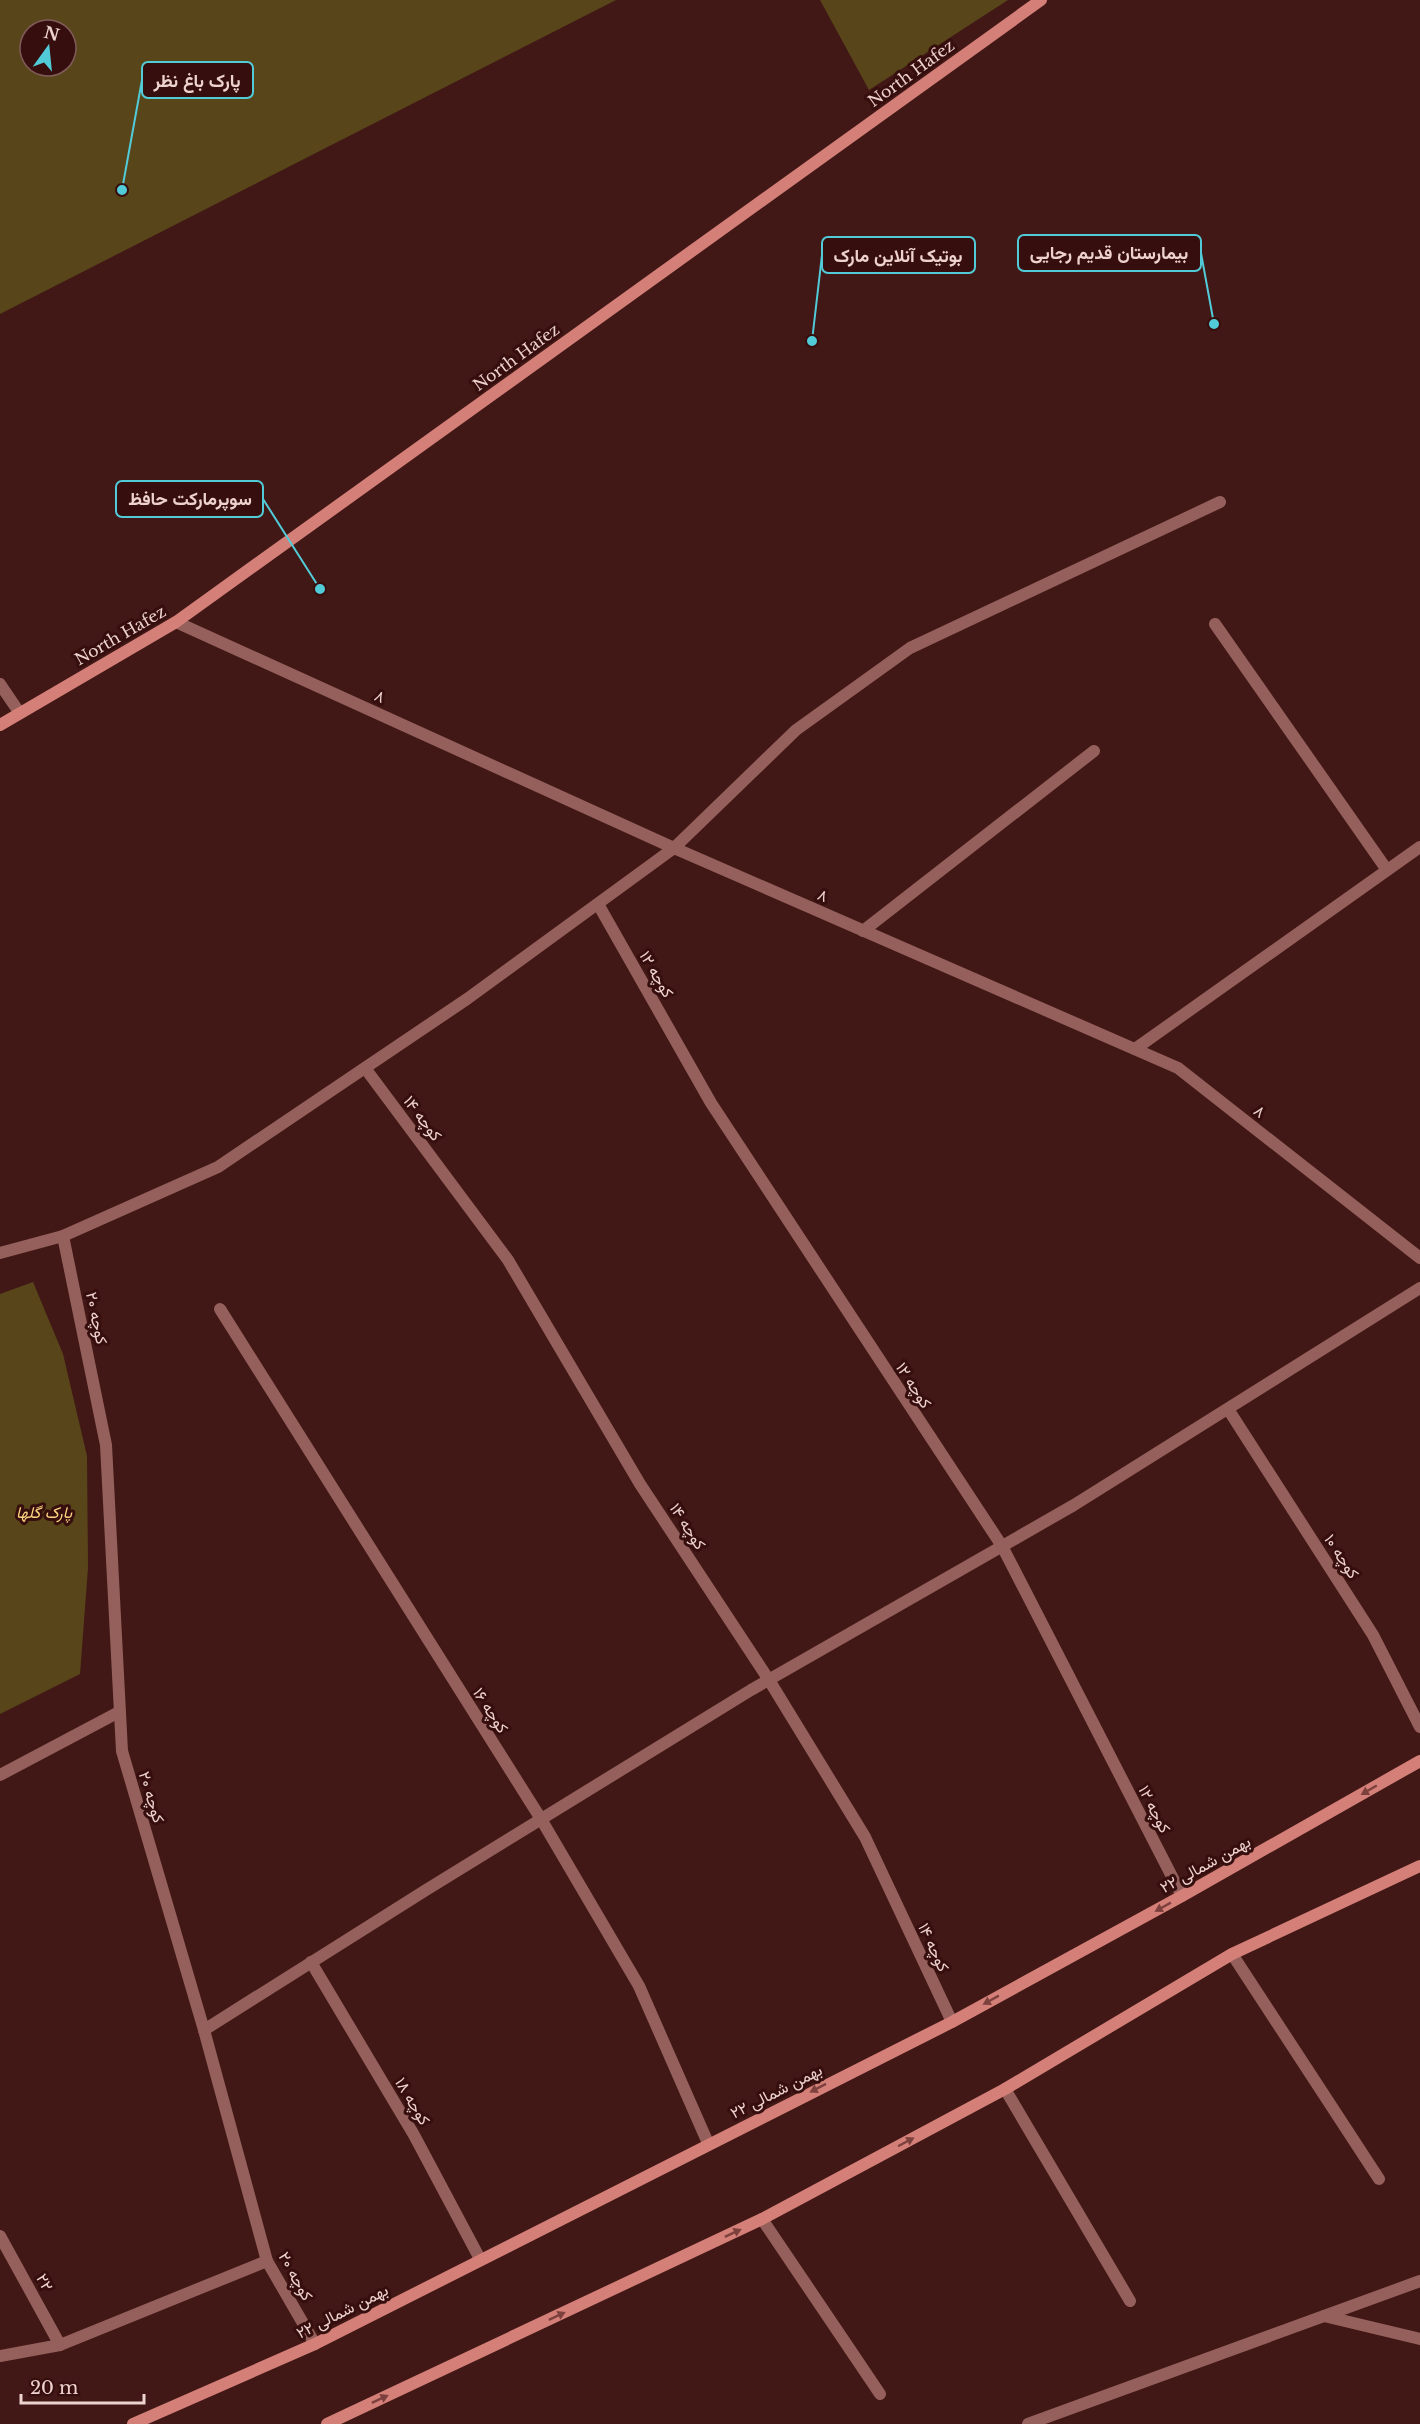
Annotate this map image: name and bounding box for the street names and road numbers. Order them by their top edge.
street label: North Hafez [864,35,958,111]
street label: North Hafez [469,319,563,395]
street label: North Hafez [71,601,169,669]
street label: ۸ [372,685,388,707]
street label: ۸ [815,884,831,906]
street label: کوچه ۱۲ [634,947,678,1002]
street label: کوچه ۱۴ [398,1091,447,1146]
street label: ۸ [1250,1100,1270,1122]
street label: کوچه ۲۰ [80,1290,112,1346]
street label: کوچه ۱۲ [890,1358,936,1413]
street label: کوچه ۱۴ [664,1499,710,1554]
street label: کوچه ۱۰ [1319,1530,1364,1583]
street label: کوچه ۱۶ [467,1683,513,1738]
street label: کوچه ۲۰ [133,1769,169,1826]
street label: کوچه ۱۲ [1133,1782,1175,1837]
street label: ۲۲ بهمن شمالی [1156,1831,1254,1898]
street label: کوچه ۱۴ [912,1919,954,1975]
street label: ۲۲ بهمن شمالی [727,2059,826,2124]
street label: کوچه ۱۸ [389,2074,435,2129]
street label: کوچه ۲۰ [273,2248,318,2305]
street label: ۲۲ [32,2270,58,2294]
street label: ۲۲ بهمن شمالی [293,2279,392,2344]

